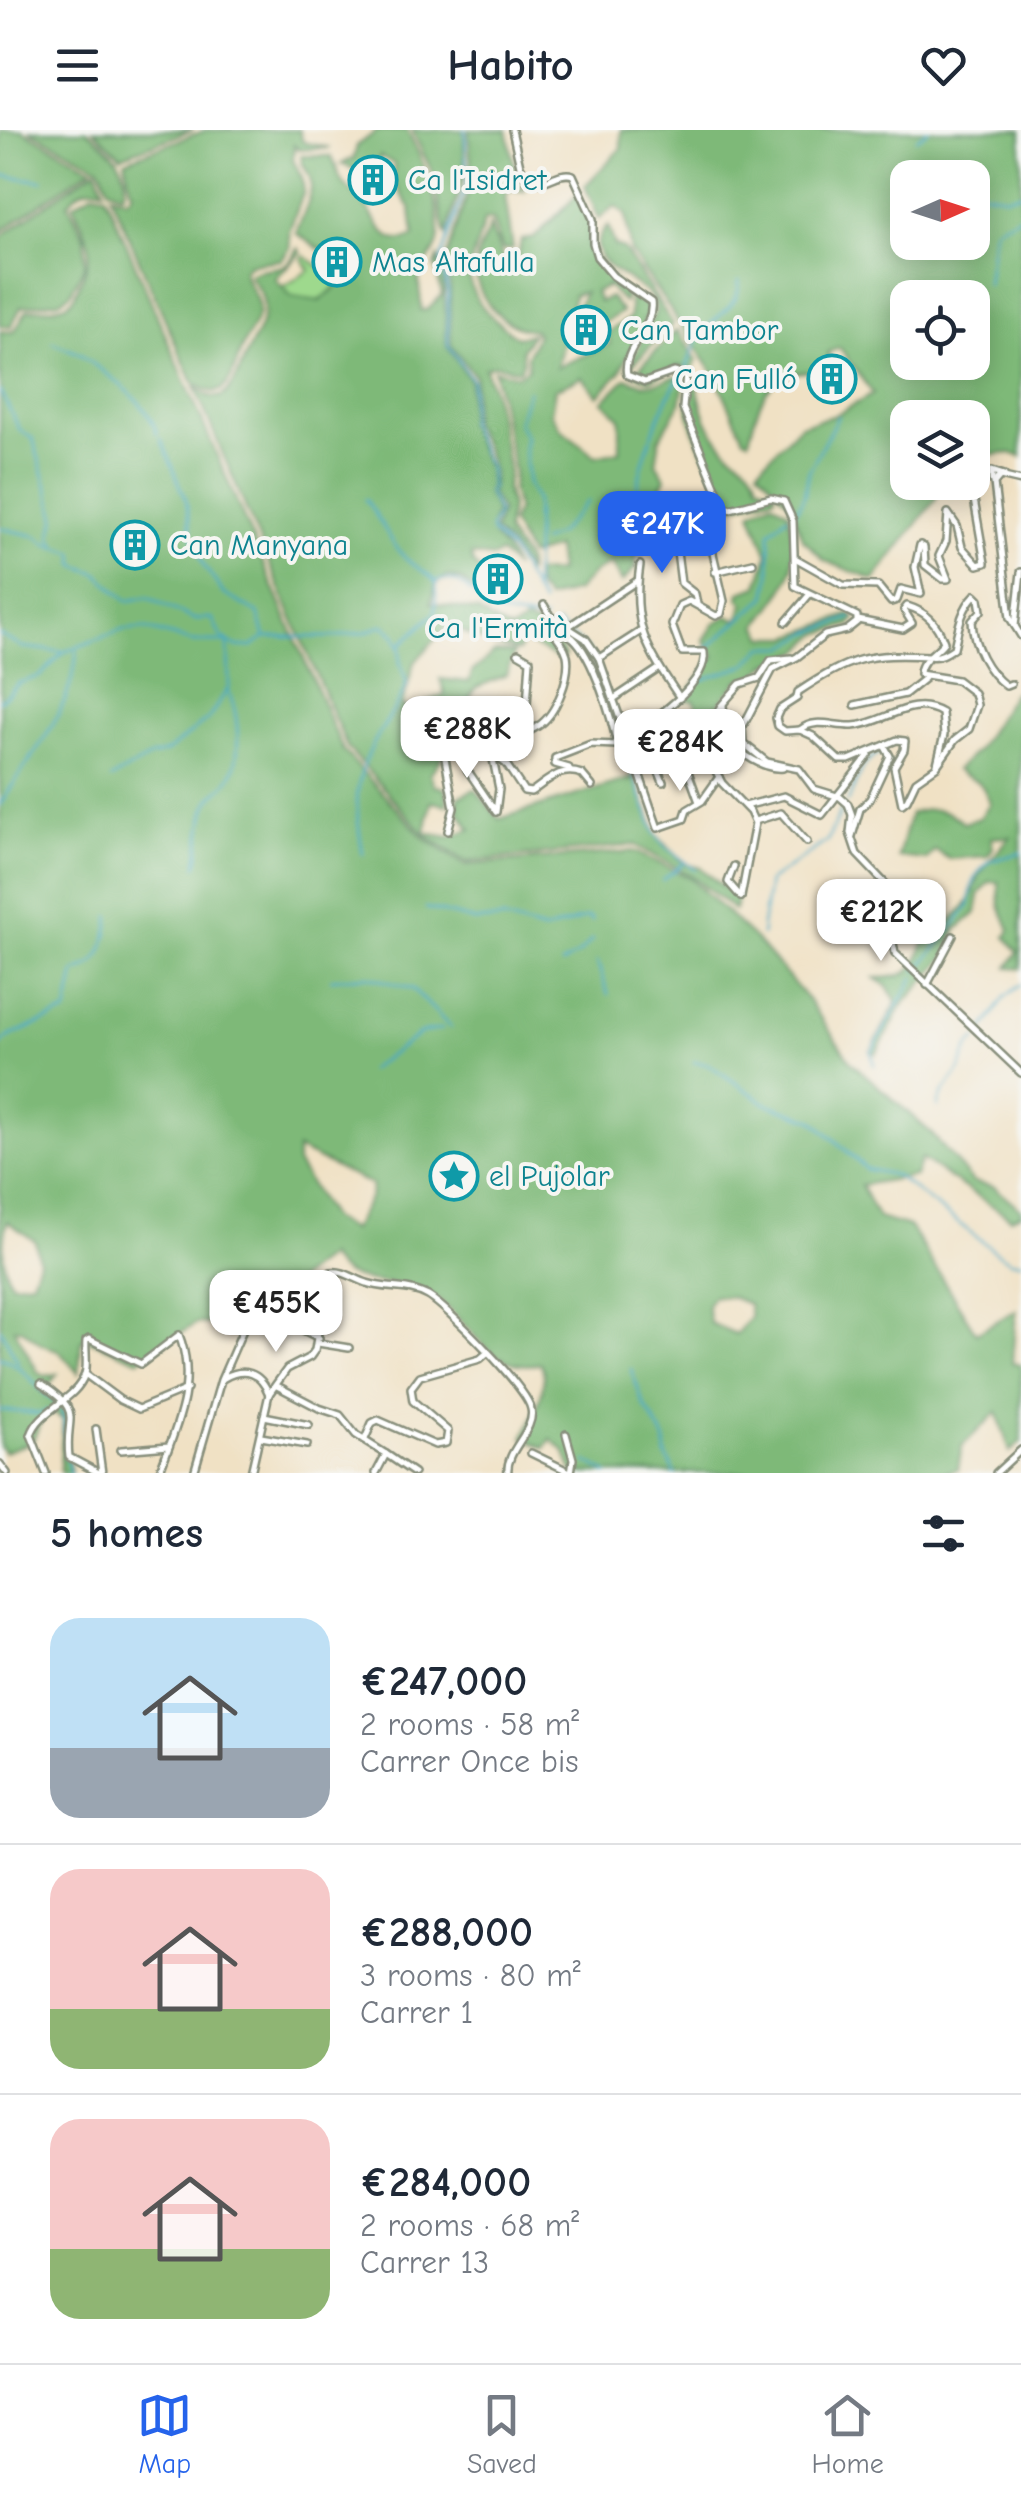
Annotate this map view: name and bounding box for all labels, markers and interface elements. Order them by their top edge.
icon: menu [50,38,105,93]
icon: heart [916,38,971,93]
text: Habito [447,39,574,91]
building icon: Ca l'Isidret [347,154,399,206]
north arrow [890,160,990,260]
map controls [890,160,990,500]
place label: Ca l'Isidret [408,163,548,198]
building icon: Mas Altafulla [311,236,363,288]
place label: Mas Altafulla [372,245,535,280]
button: locate [890,280,990,380]
building icon: Can Tambor [560,304,612,356]
place label: Can Tambor [621,313,779,348]
building icon: Can Fulló [806,353,858,405]
place label: Can Fulló [675,362,797,397]
button: layers [890,400,990,500]
pin: €247K [592,491,732,576]
text: €247K [620,505,704,542]
building icon: Can Manyana [109,519,161,571]
place label: Can Manyana [170,528,348,563]
building icon: Ca l'Ermità [472,553,524,605]
place label: Ca l'Ermità [427,611,569,646]
pin: €288K [397,696,537,781]
pin: €284K [610,709,750,794]
text: €288K [423,710,511,747]
text: €284K [636,723,724,760]
pin: €212K [811,879,951,964]
text: €212K [839,893,923,930]
place icon: el Pujolar [428,1150,480,1202]
place label: el Pujolar [489,1159,610,1194]
pin: €455K [206,1270,346,1355]
text: €455K [231,1284,321,1321]
icon: filters [916,1506,971,1561]
text: 5 homes [50,1509,203,1558]
text: €247,000 [360,1657,527,1706]
icon: home [130,1658,250,1778]
text: 2 rooms · 58 m² [360,1706,579,1743]
text: Carrer Once bis [360,1743,579,1780]
text: €288,000 [360,1908,533,1957]
icon: home [130,1909,250,2029]
text: 3 rooms · 80 m² [360,1957,581,1994]
text: Carrer 1 [360,1994,473,2031]
text: €284,000 [360,2158,531,2207]
icon: home [130,2159,250,2279]
text: 2 rooms · 68 m² [360,2207,579,2244]
text: Carrer 13 [360,2244,489,2281]
tab: Map [137,2388,192,2480]
tab: Saved [467,2388,537,2480]
tab: Home [811,2388,884,2480]

